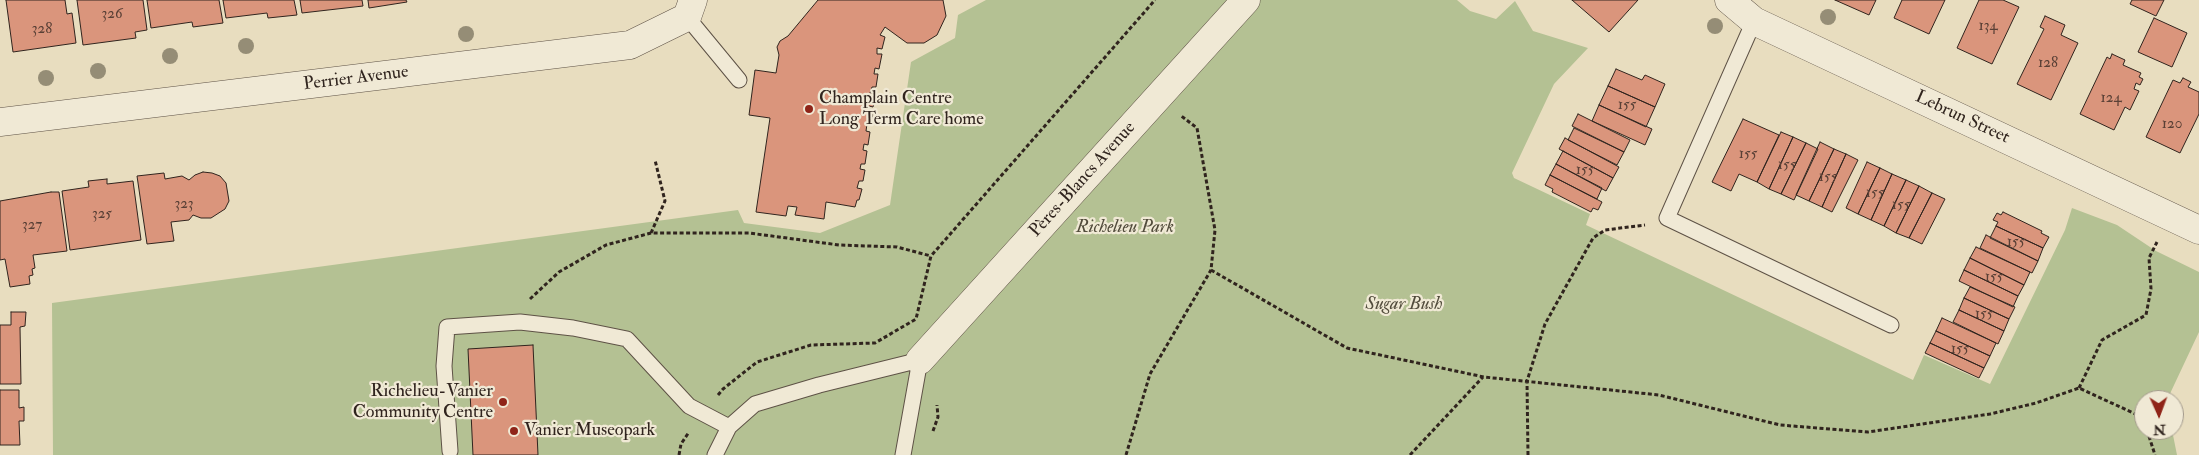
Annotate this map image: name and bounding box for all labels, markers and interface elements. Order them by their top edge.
house number: 326 [102,6,122,24]
house number: 134 [1978,18,1998,36]
house number: 328 [32,21,52,39]
house number: 128 [2038,55,2058,73]
street label: Perrier Avenue [302,62,410,96]
street label: Lebrun Street [1911,87,2013,149]
place label: Champlain Centre Long Term Care home [819,88,984,130]
house number: 124 [2100,90,2122,108]
house number: 155 [1618,97,1636,115]
marker: Champlain Centre Long Term Care home [803,103,815,115]
house number: 120 [2162,116,2182,134]
street label: Pères-Blancs Avenue [1025,118,1141,242]
house number: 155 [1739,146,1757,164]
house number: 155 [1778,157,1796,175]
house number: 155 [1576,162,1594,180]
house number: 155 [1819,169,1837,187]
house number: 155 [1866,185,1884,203]
house number: 323 [174,196,194,214]
house number: 155 [1892,197,1910,215]
house number: 325 [92,206,112,224]
house number: 327 [22,217,42,235]
park label: Richelieu Park [1076,217,1174,239]
house number: 155 [2007,234,2025,252]
house number: 155 [1985,269,2003,287]
park label: Sugar Bush [1366,294,1442,316]
house number: 155 [1975,306,1993,324]
house number: 155 [1951,341,1969,359]
place label: Richelieu-Vanier Community Centre [353,381,493,424]
north arrow [2134,390,2184,440]
marker: Richelieu-Vanier Community Centre [497,396,509,408]
place label: Vanier Museopark [524,420,655,442]
text: N [2153,421,2166,438]
marker: Vanier Museopark [508,425,520,437]

